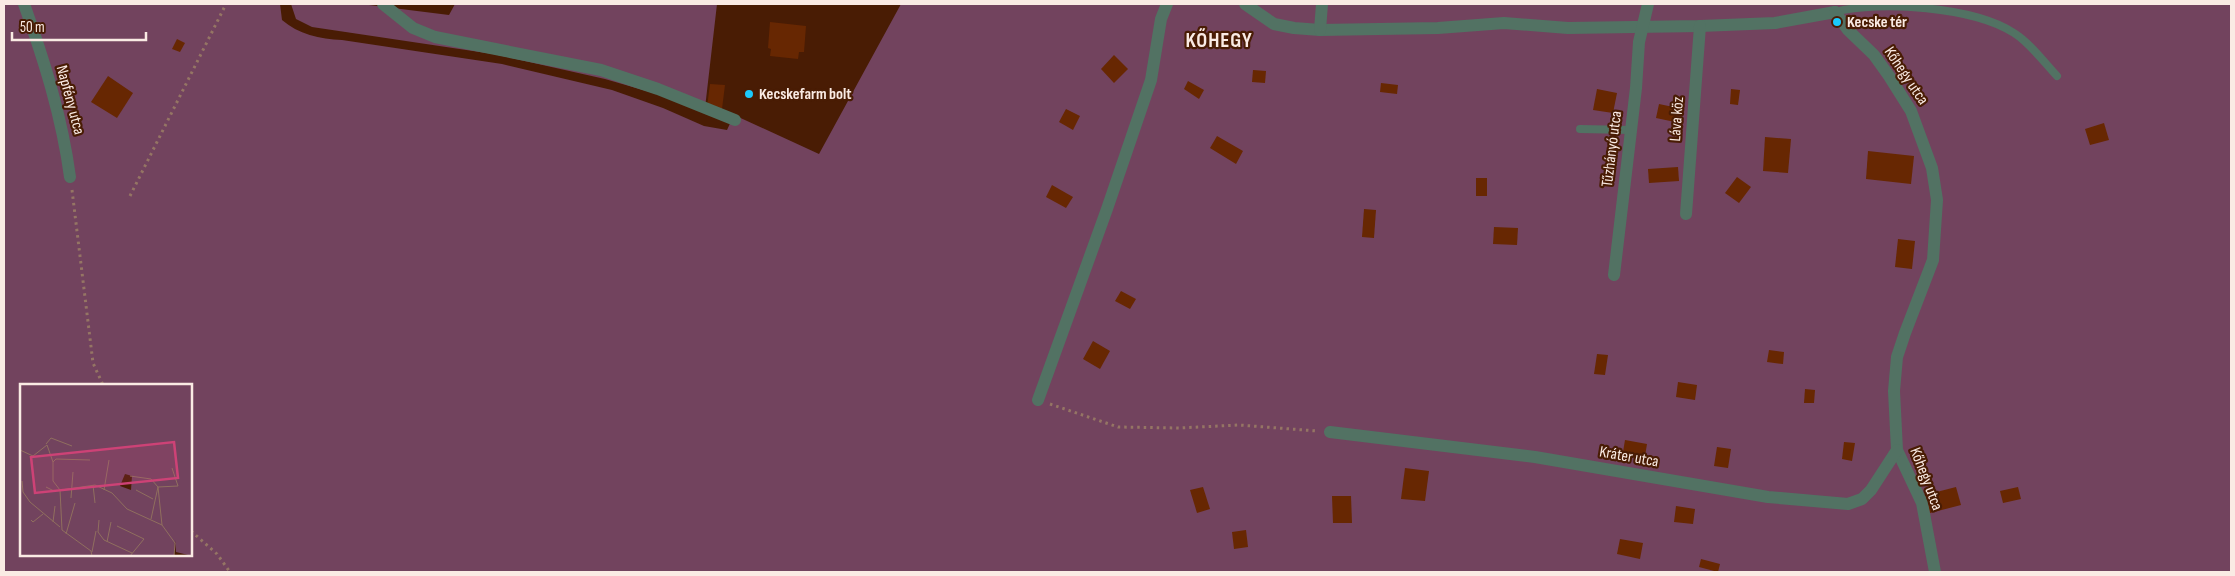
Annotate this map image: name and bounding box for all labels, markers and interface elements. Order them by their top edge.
scale bar [12,10,146,42]
place label: Kecske tér [1847,13,1907,32]
marker: Kecske tér [1831,16,1843,28]
text: 50 m [20,18,45,37]
district label: KŐHEGY [1185,28,1253,53]
street label: Kőhegy utca [1880,44,1932,108]
street label: Napfény utca [52,63,88,137]
place label: Kecskefarm bolt [759,85,852,104]
marker: Kecskefarm bolt [743,88,755,100]
street label: Láva köz [1666,96,1688,142]
street label: Tűzhányó utca [1598,110,1626,188]
inset map [20,384,192,556]
street label: Kráter utca [1598,442,1660,472]
street label: Kőhegy utca [1905,445,1947,513]

